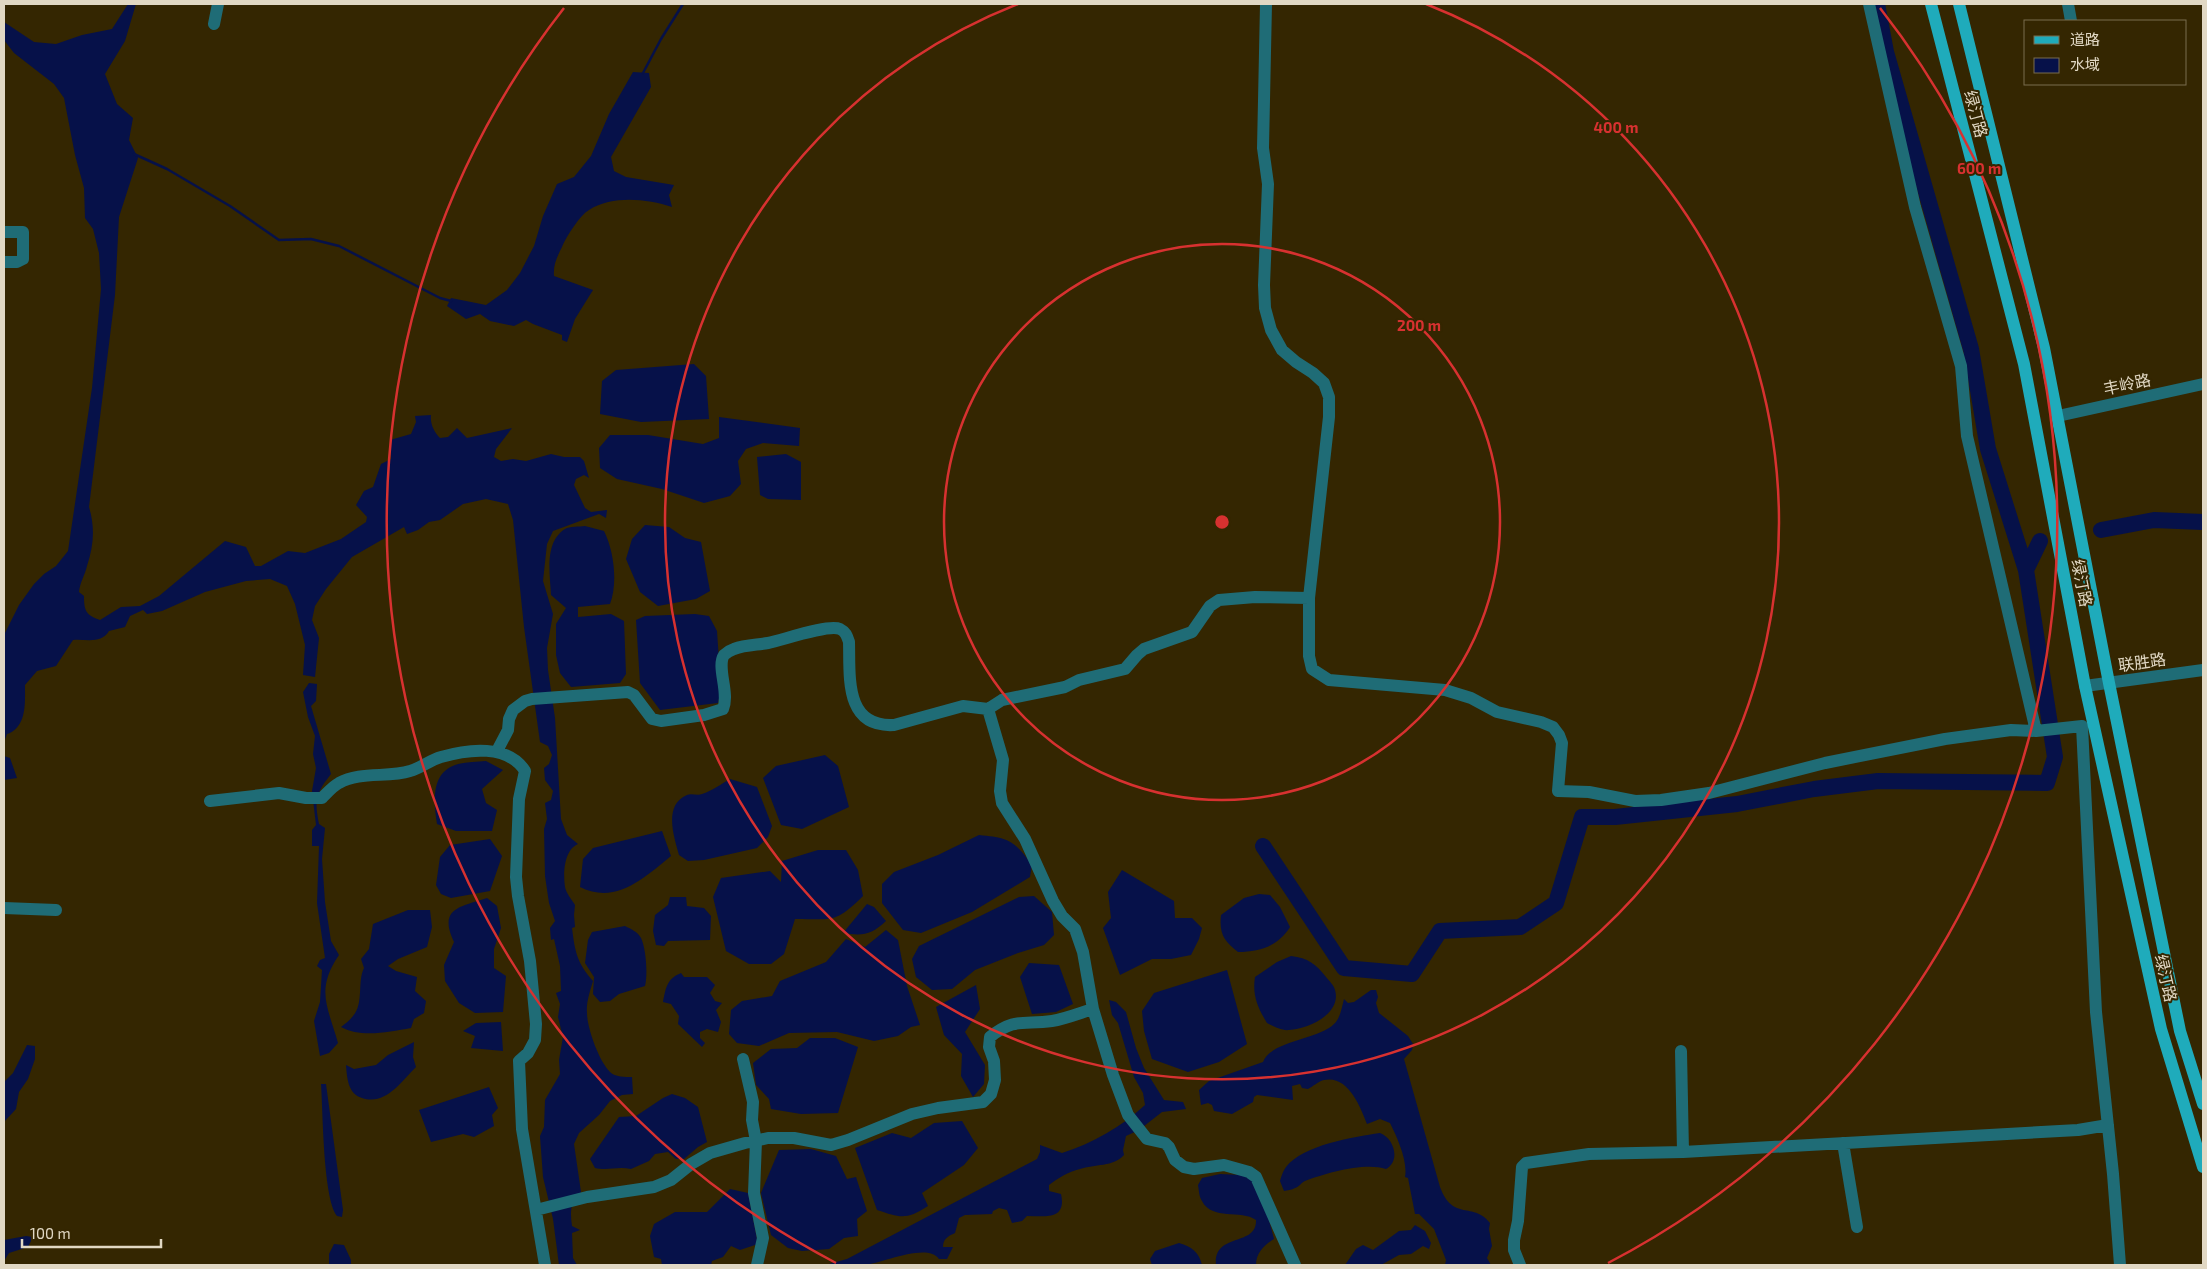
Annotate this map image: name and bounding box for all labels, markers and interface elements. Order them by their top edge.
legend [2024,20,2187,85]
text: 道路 [2070,30,2100,48]
text: 水域 [2070,55,2100,73]
street label: 绿汀路 [1961,88,1992,140]
text: 400 m [1594,118,1638,136]
text: 600 m [1957,159,2001,177]
text: 200 m [1397,316,1441,334]
street label: 丰岭路 [2101,369,2152,398]
centre of rings [1213,513,1231,531]
street label: 绿汀路 [2069,558,2096,608]
street label: 联胜路 [2117,649,2167,674]
street label: 绿汀路 [2152,952,2181,1003]
scale bar [22,1216,161,1248]
text: 100 m [30,1224,71,1242]

